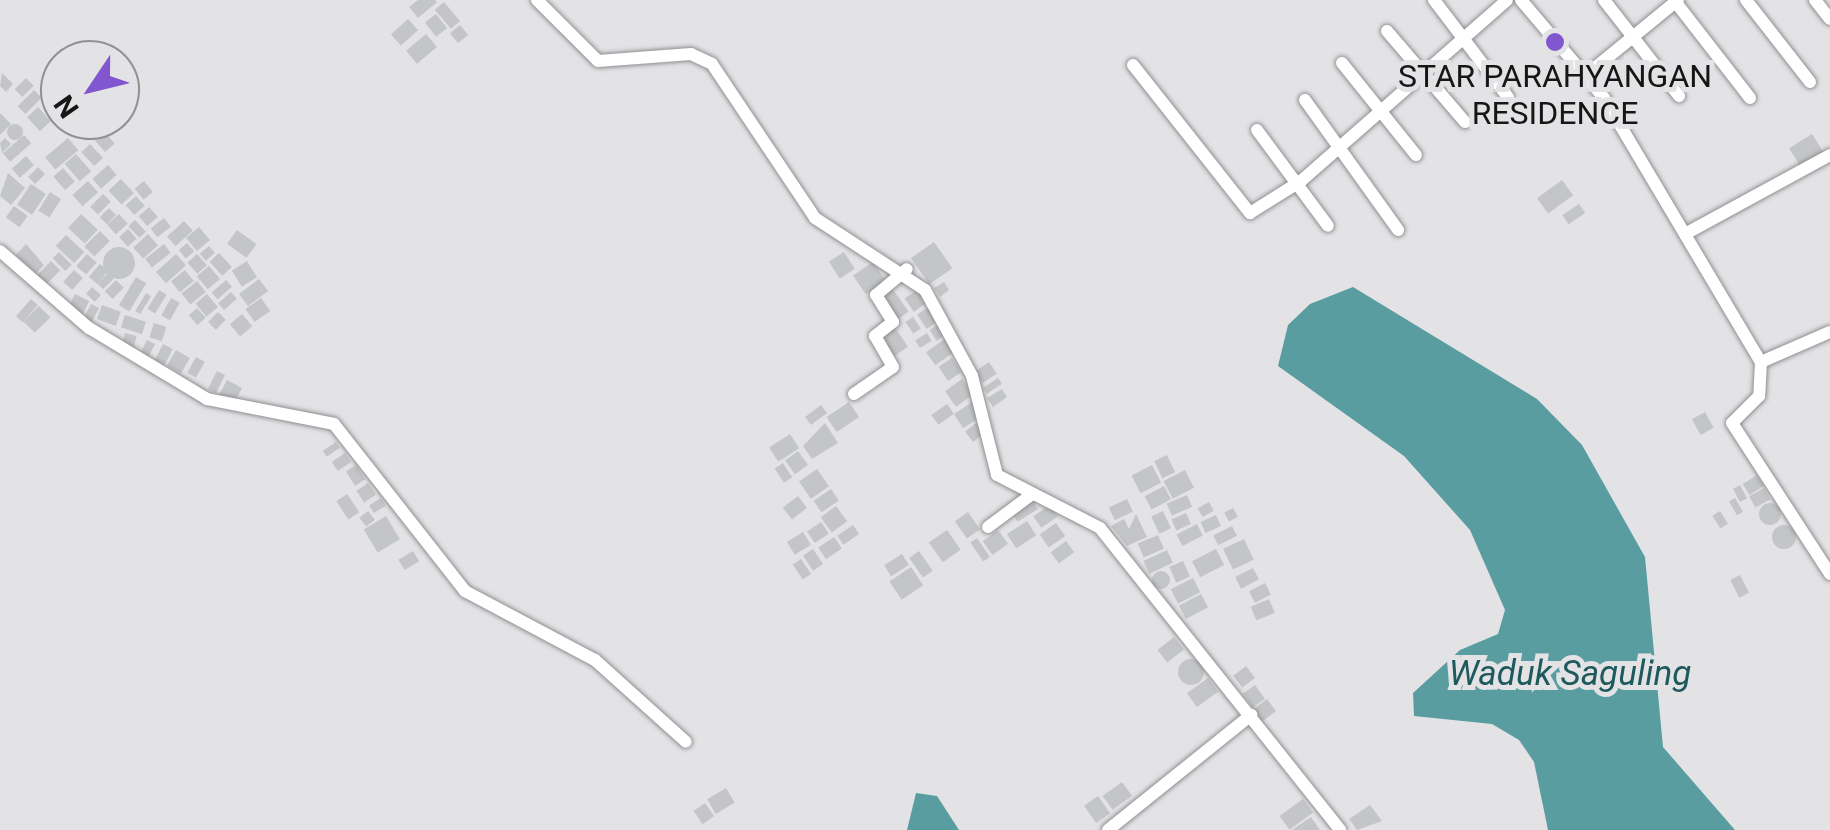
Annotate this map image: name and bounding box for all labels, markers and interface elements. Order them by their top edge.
marker: STAR PARAHYANGAN RESIDENCE [1544,31,1566,53]
north arrow [40,40,140,140]
place label: STAR PARAHYANGAN RESIDENCE [1398,58,1712,133]
text: N [47,89,86,124]
water label: Waduk Saguling [1449,653,1691,695]

